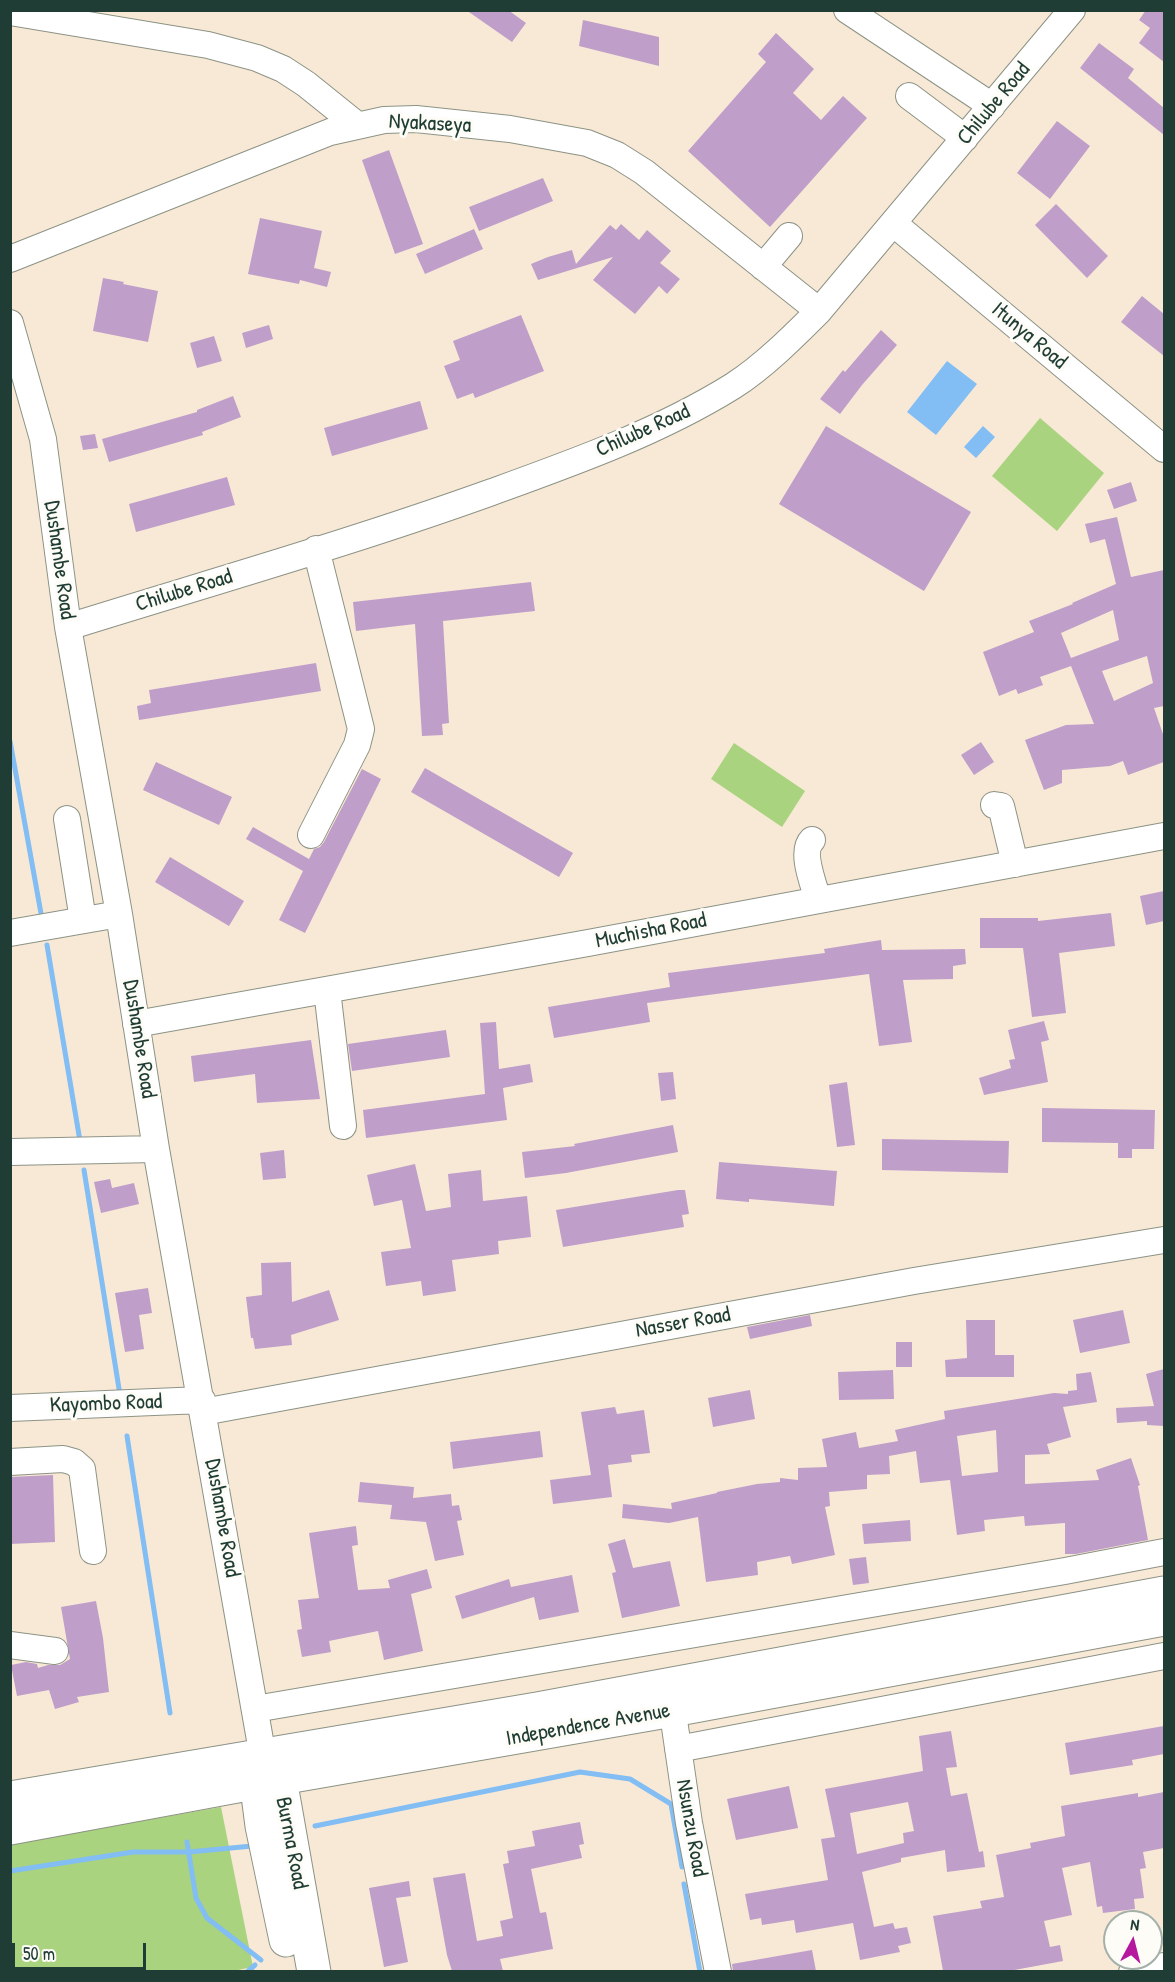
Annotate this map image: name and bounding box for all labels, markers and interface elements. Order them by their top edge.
street label: Chilube Road [952,57,1036,151]
street label: Nyakaseya [388,109,472,139]
street label: Itunya Road [986,297,1072,375]
street label: Chilube Road [592,399,694,463]
street label: Dushambe Road [38,499,80,621]
street label: Chilube Road [132,564,236,618]
street label: Muchisha Road [593,907,709,955]
street label: Dushambe Road [117,978,161,1100]
street label: Nasser Road [634,1302,732,1344]
street label: Kayombo Road [49,1389,163,1419]
street label: Dushambe Road [199,1457,245,1579]
street label: Independence Avenue [504,1698,672,1752]
street label: Nsunzu Road [669,1777,713,1879]
street label: Burma Road [269,1795,313,1891]
north arrow [1103,1910,1163,1970]
text: N [1129,1913,1141,1936]
scale bar [15,1931,148,1969]
text: 50 m [23,1941,55,1966]

